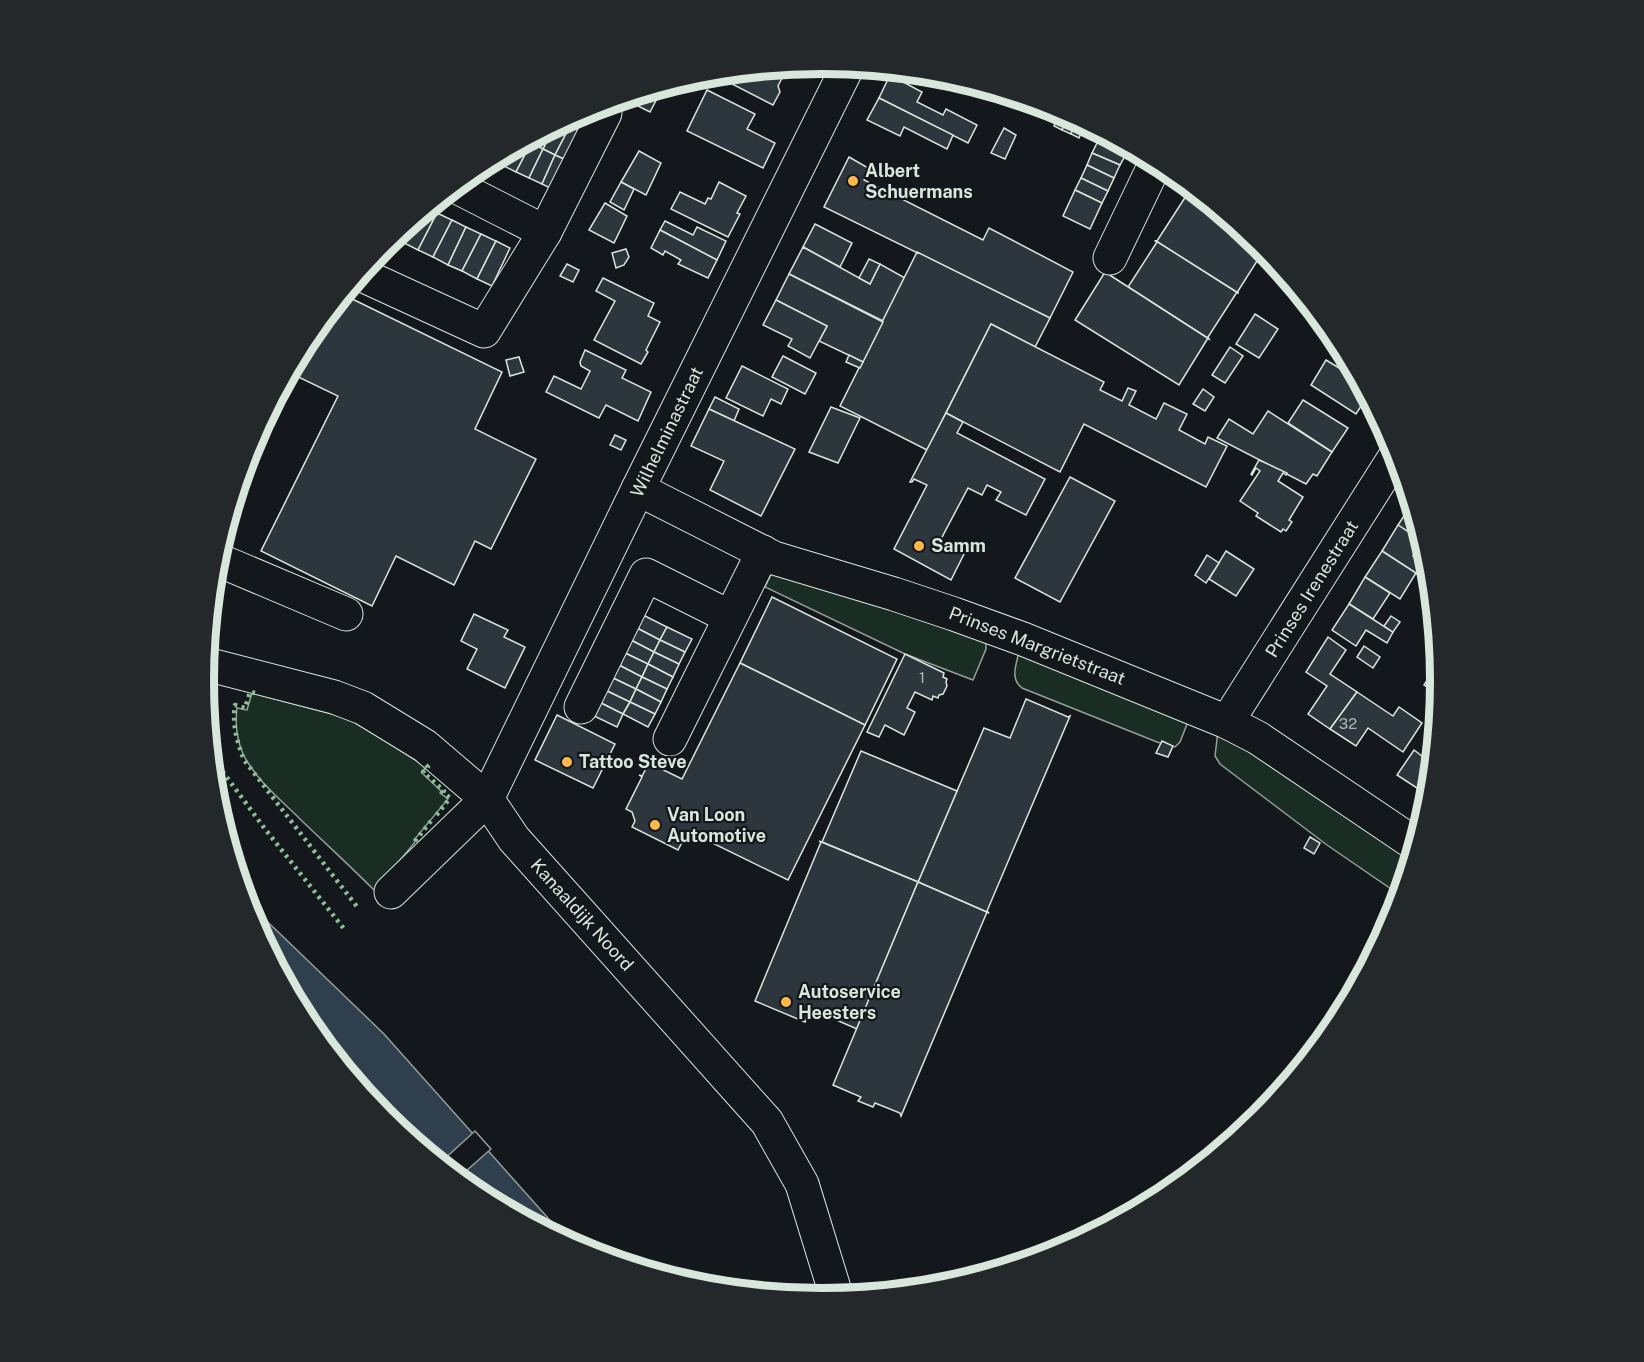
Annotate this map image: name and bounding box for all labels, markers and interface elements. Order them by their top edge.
place label: Albert Schuermans [865,160,973,202]
marker: Albert Schuermans [846,174,860,188]
street label: Wilhelminastraat [626,363,707,500]
street label: Prinses Irenestraat [1261,516,1362,661]
place label: Samm [931,535,986,556]
marker: Samm [912,539,926,553]
street label: Prinses Margrietstraat [946,602,1128,689]
house number: 1 [919,669,925,686]
house number: 32 [1339,715,1357,732]
place label: Tattoo Steve [579,751,687,772]
marker: Tattoo Steve [560,755,574,769]
place label: Van Loon Automotive [667,804,766,846]
marker: Van Loon Automotive [648,818,662,832]
street label: Kanaaldijk Noord [527,854,638,975]
place label: Autoservice Heesters [798,981,901,1023]
marker: Autoservice Heesters [779,995,793,1009]

